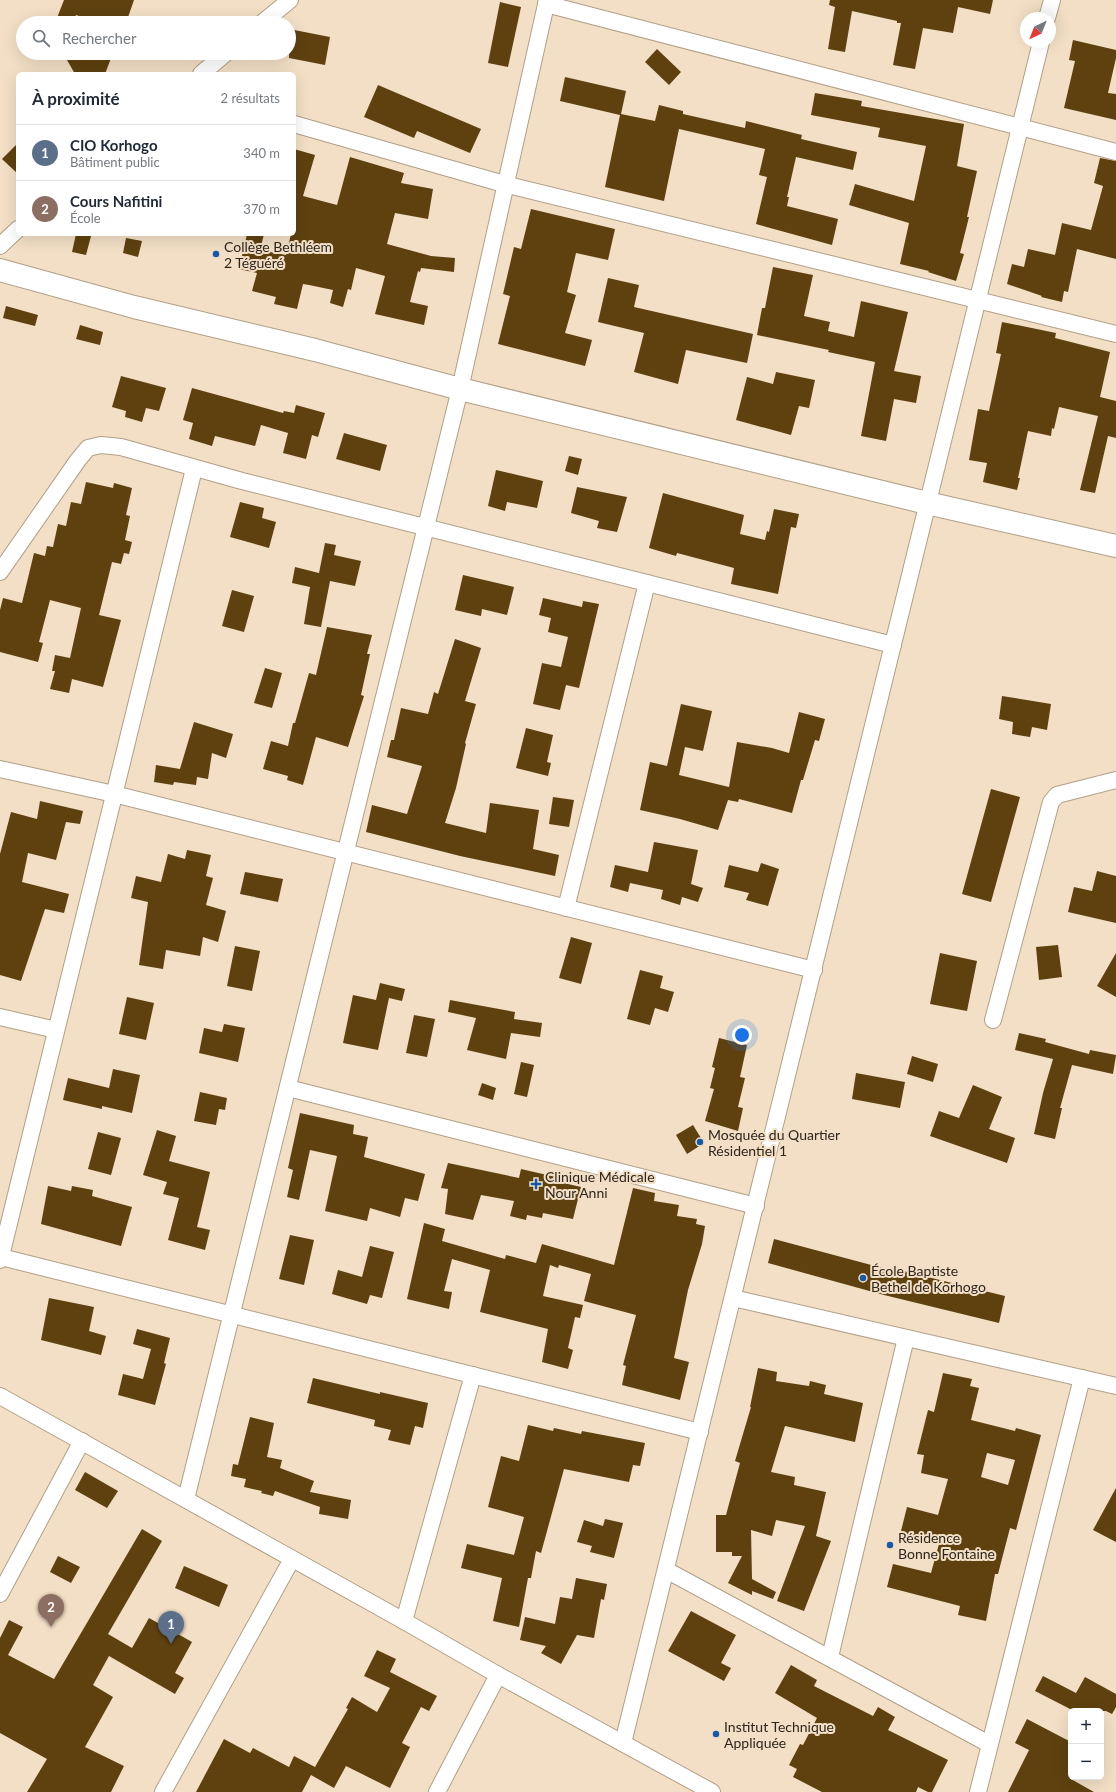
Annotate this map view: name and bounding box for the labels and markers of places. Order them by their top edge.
place label: Collège Bethléem 2 Téguéré [224,238,332,271]
marker: Collège Bethléem 2 Téguéré [211,249,221,259]
place label: Mosquée du Quartier Résidentiel 1 [708,1126,840,1159]
marker: Mosquée du Quartier Résidentiel 1 [695,1137,705,1147]
place label: Clinique Médicale Nour Anni [545,1168,655,1201]
marker: Clinique Médicale Nour Anni [530,1178,542,1190]
place label: École Baptiste Bethel de Korhogo [871,1262,986,1295]
marker: École Baptiste Bethel de Korhogo [858,1273,868,1283]
place label: Résidence Bonne Fontaine [898,1529,995,1562]
marker: Résidence Bonne Fontaine [885,1540,895,1550]
pin: 2 [38,1594,64,1627]
pin: 1 [158,1611,184,1644]
place label: Institut Technique Appliquée [724,1718,834,1751]
marker: Institut Technique Appliquée [711,1729,721,1739]

